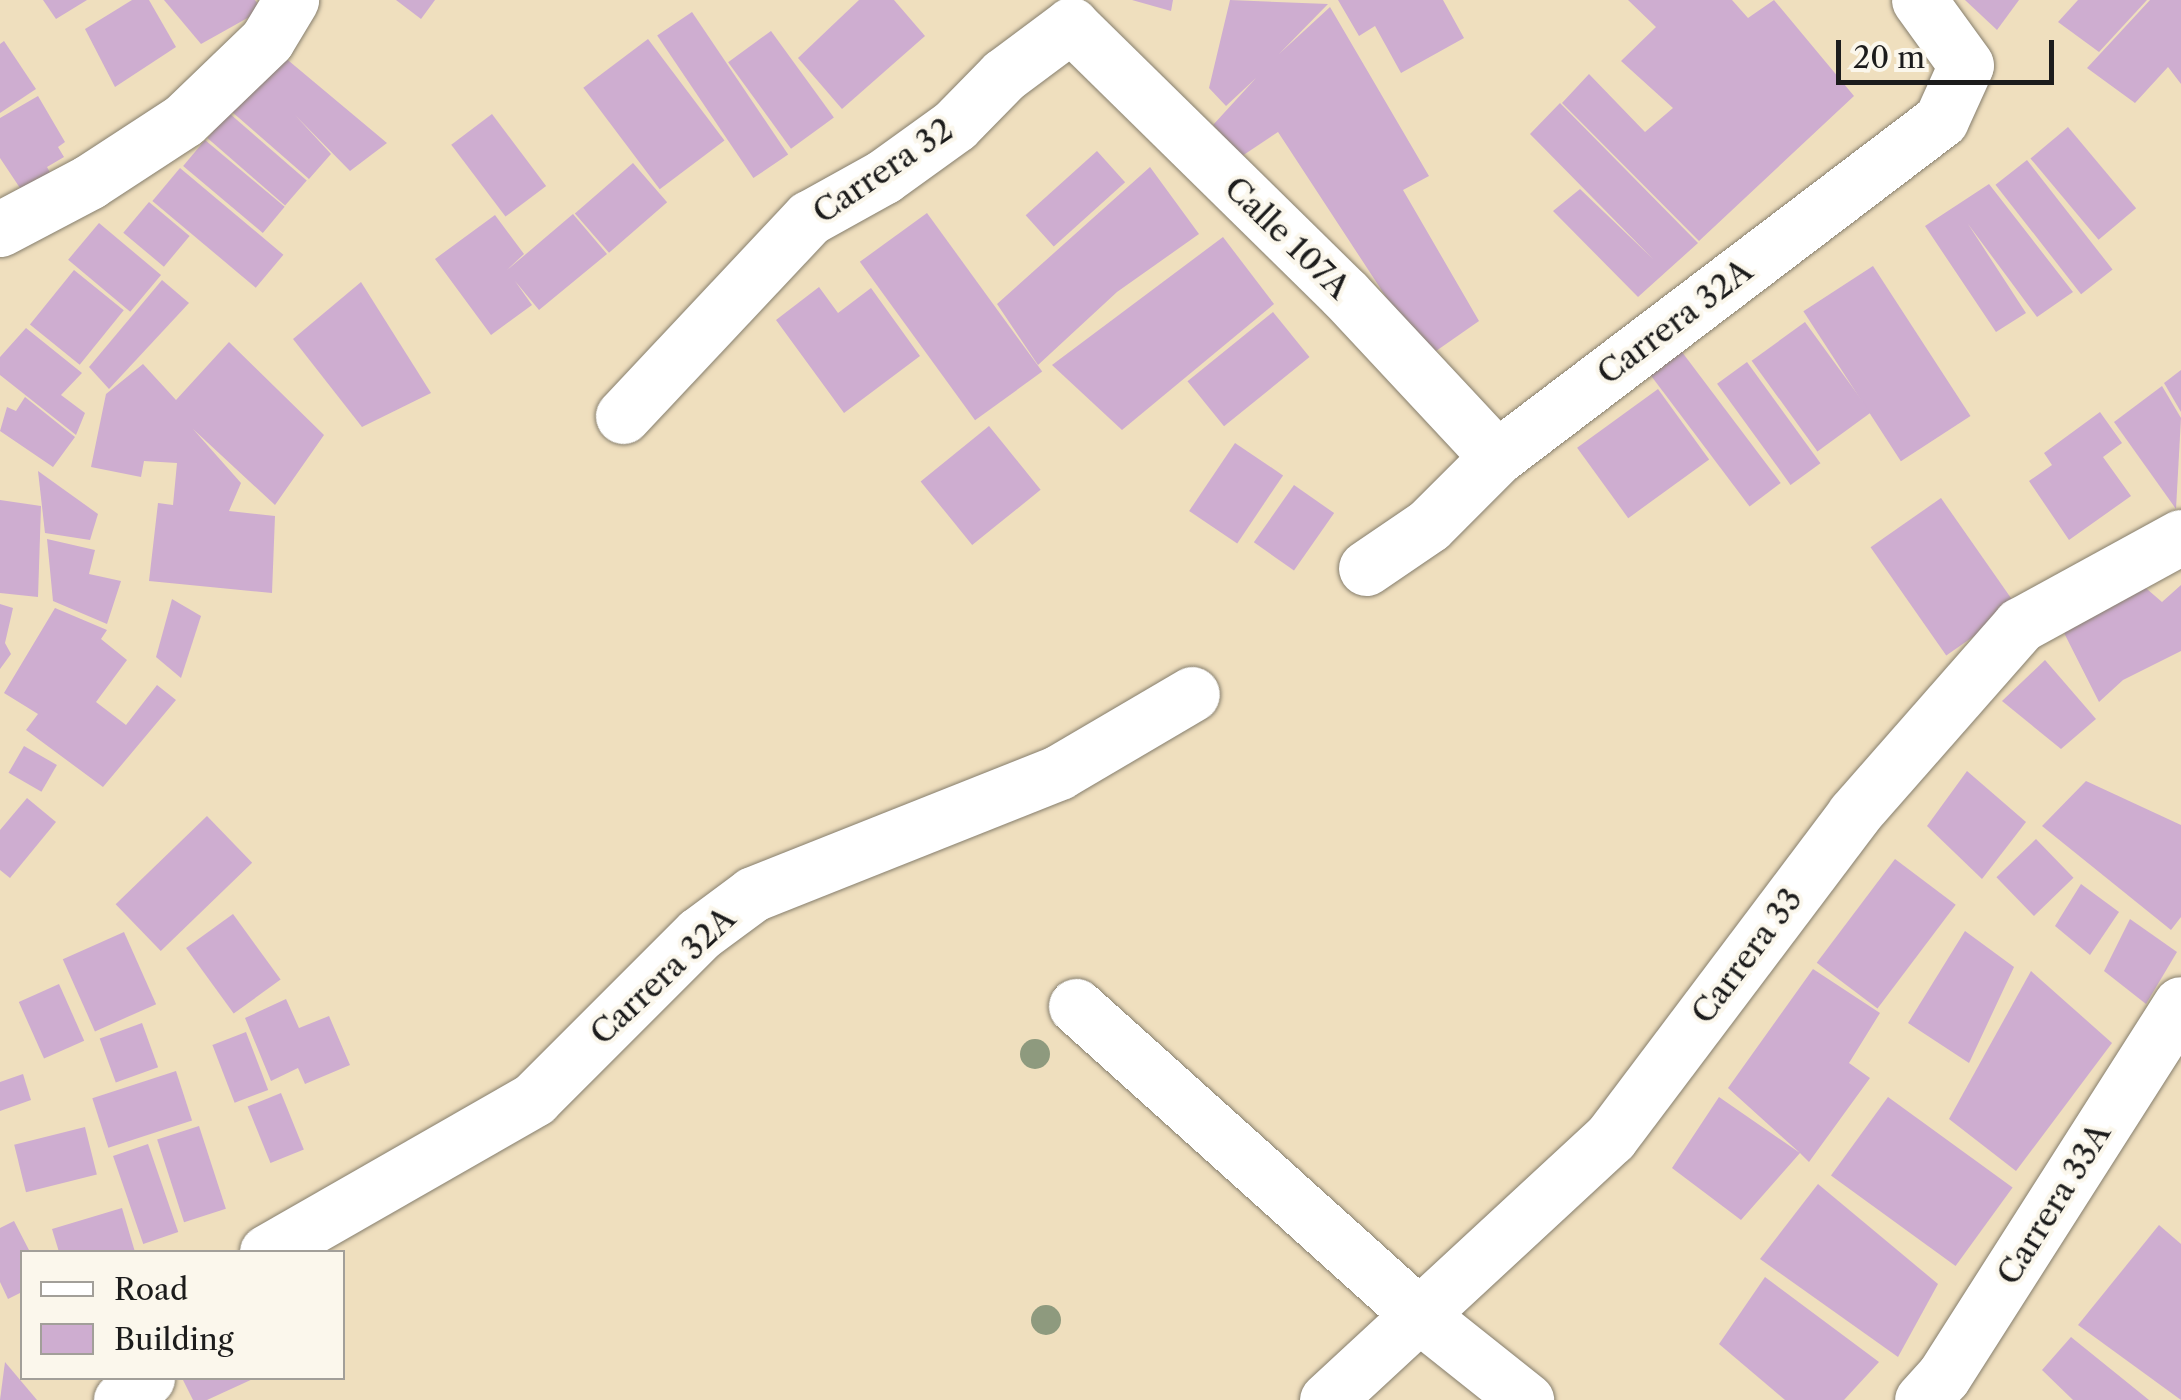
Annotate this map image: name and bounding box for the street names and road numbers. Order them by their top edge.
street label: Carrera 32 [806,110,960,232]
street label: Calle 107A [1216,169,1358,307]
street label: Carrera 32A [1590,251,1760,393]
street label: Carrera 33 [1684,881,1810,1031]
street label: Carrera 32A [582,899,744,1053]
street label: Carrera 33A [1989,1116,2119,1292]

